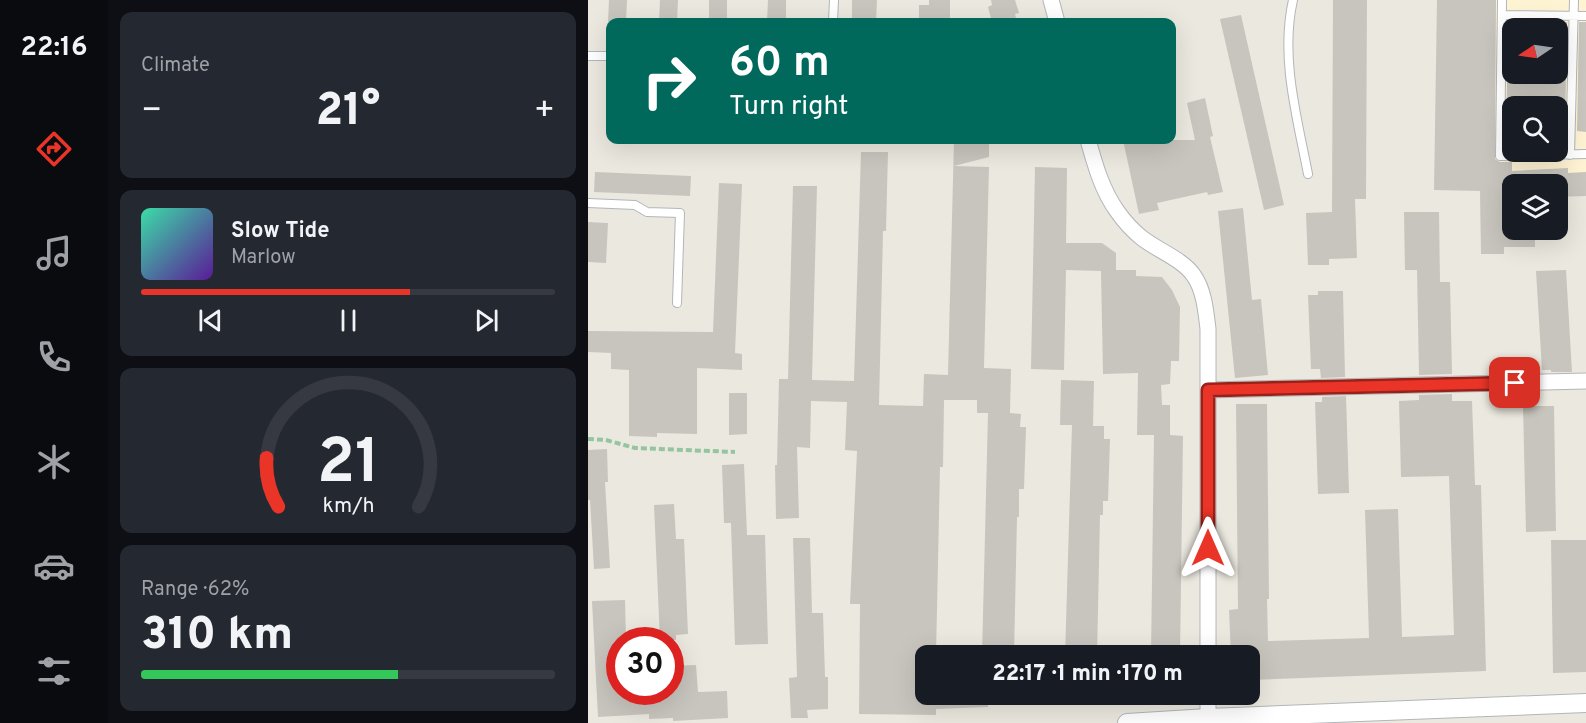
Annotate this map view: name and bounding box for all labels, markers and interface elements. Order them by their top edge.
north arrow [1502,18,1568,84]
map controls [1502,18,1568,240]
text: 22:16 [21,31,87,65]
text: 60 m [729,38,830,91]
icon: right [630,42,708,120]
text: Climate [141,53,210,79]
text: 21° [316,84,380,141]
text: Turn right [729,90,848,124]
text: − [141,91,162,133]
text: + [534,91,555,133]
button: search [1502,96,1568,162]
icon: directions [33,128,75,170]
button: layers [1502,174,1568,240]
text: Slow Tide [231,218,330,245]
icon: music [33,232,75,274]
text: Marlow [231,245,295,271]
icon: previous [194,304,227,337]
icon: pause [332,304,365,337]
icon: next [470,304,503,337]
icon: phone [33,336,75,378]
pin [1489,357,1540,408]
icon: arrive [1498,366,1531,399]
text: 21 [316,427,380,506]
icon: climate [33,441,75,483]
text: km/h [322,494,374,521]
position arrow [1176,516,1240,580]
icon: car [33,545,75,587]
text: Range · 62% [141,577,249,603]
text: 310 km [141,608,293,665]
speed limit sign: 30 [606,627,684,705]
icon: filters [33,650,75,692]
text: 22:17 · 1 min · 170 m [992,661,1183,688]

